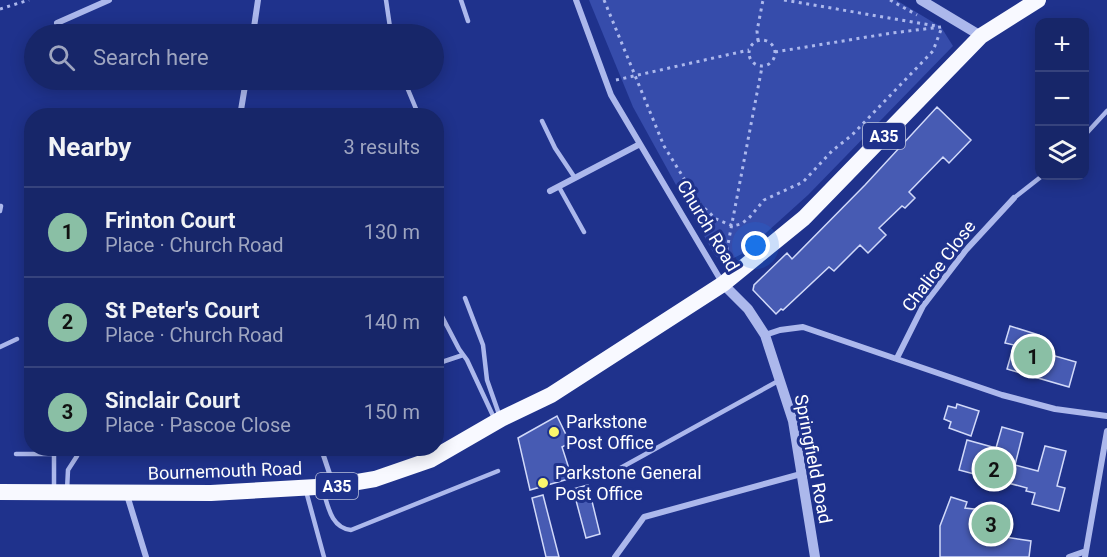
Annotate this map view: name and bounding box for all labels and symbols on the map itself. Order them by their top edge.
road number: A35 [863,123,905,149]
street label: Church Road [673,176,744,275]
street label: Chalice Close [897,216,980,315]
your location [741,231,770,260]
pin: 1 [1014,334,1052,378]
street label: Springfield Road [791,393,836,525]
place label: Parkstone Post Office [566,411,654,453]
marker: Parkstone Post Office [547,425,561,439]
pin: 2 [974,446,1014,492]
street label: Bournemouth Road [147,457,303,484]
place label: Parkstone General Post Office [555,462,702,504]
road number: A35 [316,473,358,499]
marker: Parkstone General Post Office [536,476,550,490]
pin: 3 [972,502,1010,546]

